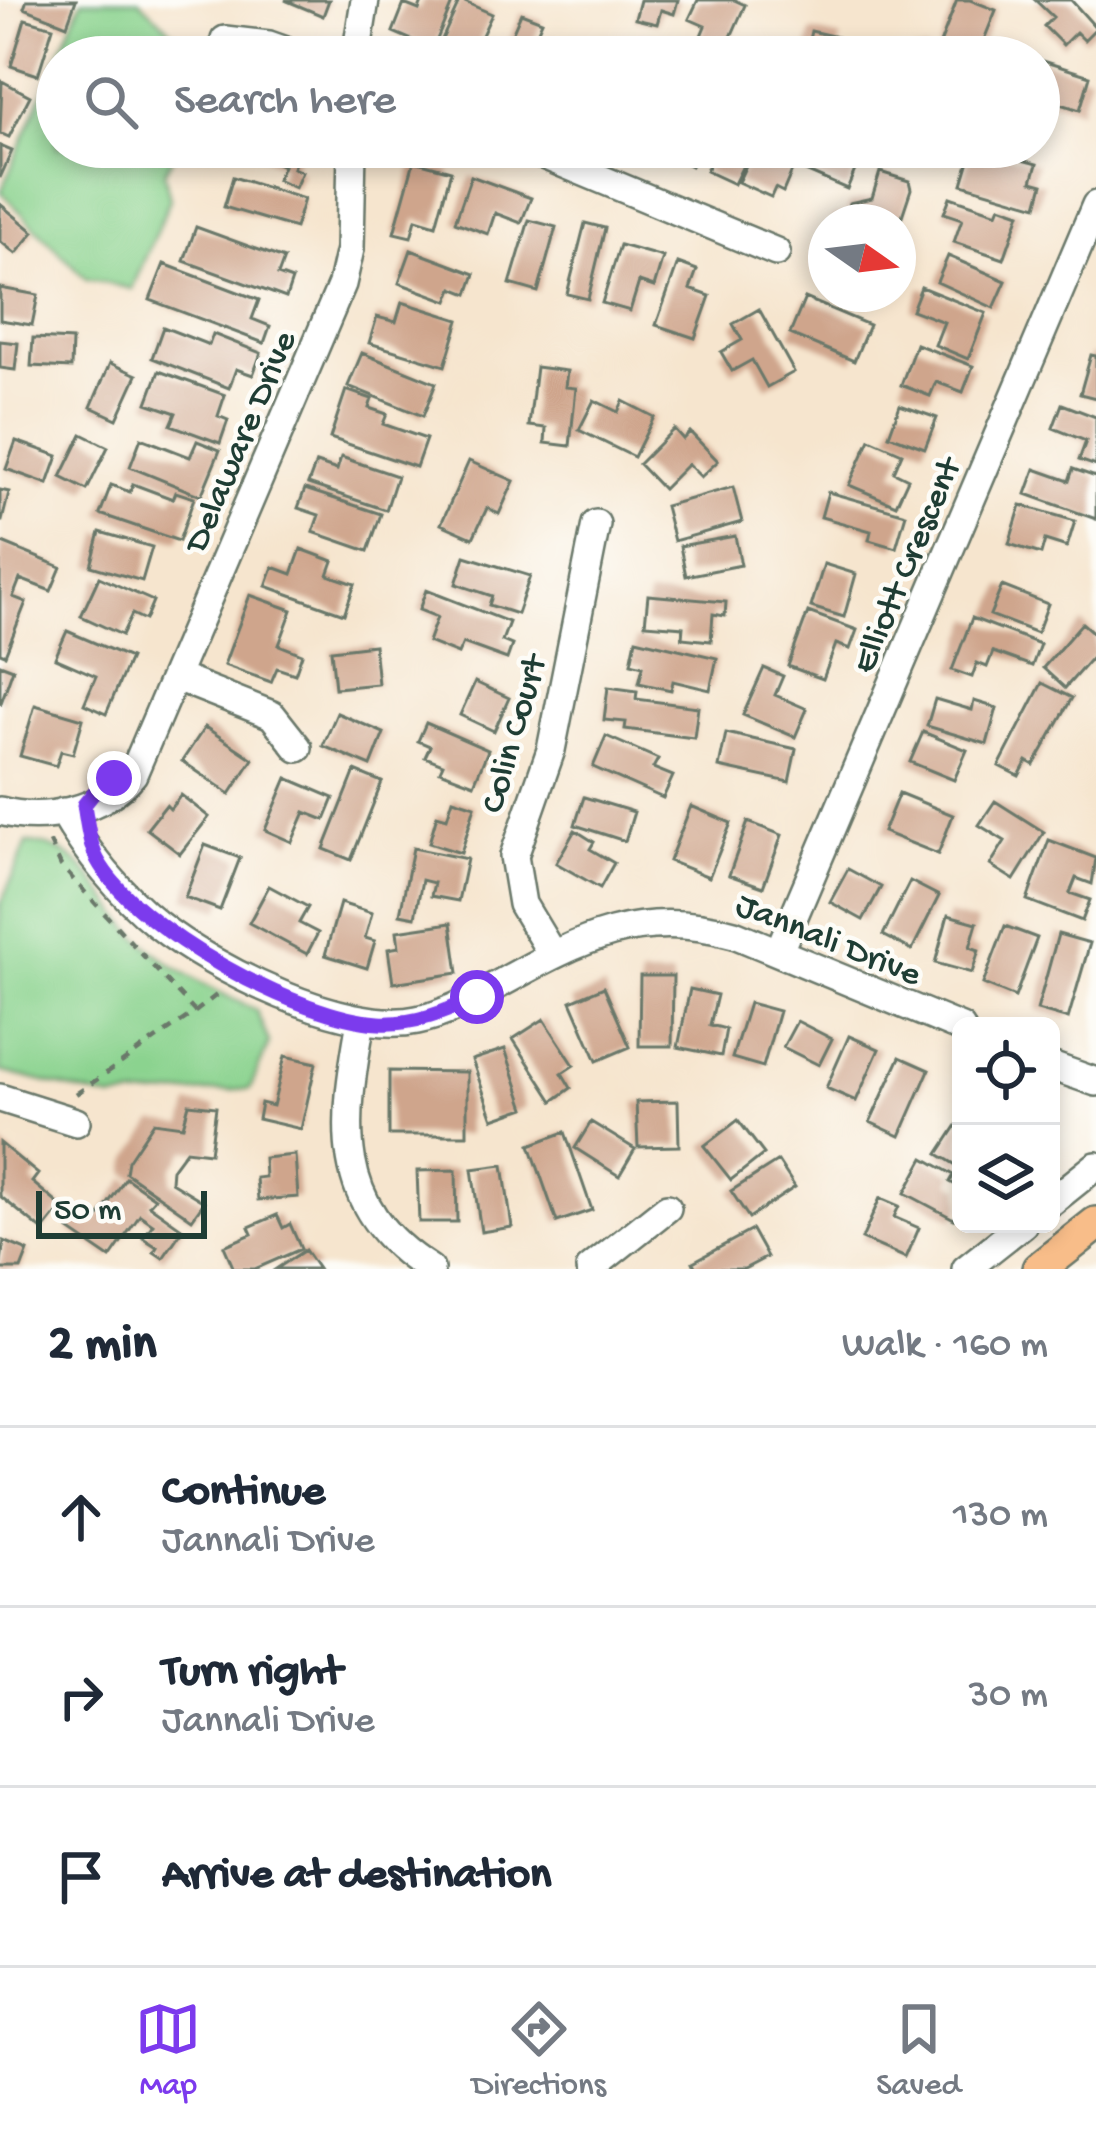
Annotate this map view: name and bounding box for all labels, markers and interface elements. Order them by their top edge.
search box [36,36,1060,168]
icon: search [78,69,144,135]
text: Search here [174,76,396,129]
north arrow [808,204,916,312]
street label: Delaware Drive [176,325,309,561]
street label: Elliott Crescent [844,450,975,681]
street label: Colin Court [473,648,560,819]
route end [87,751,141,805]
street label: Jannali Drive [729,885,927,999]
route start [450,970,504,1024]
map controls [952,1017,1060,1233]
button: locate [952,1017,1060,1125]
button: layers [952,1125,1060,1233]
scale bar [36,1185,207,1238]
text: 50 m [54,1193,121,1231]
text: 2 min [48,1317,157,1377]
text: Walk · 160 m [842,1324,1048,1370]
text: Continue [162,1467,325,1520]
icon: ahead [48,1484,114,1550]
text: 130 m [953,1494,1048,1540]
text: Jannali Drive [162,1520,374,1566]
text: Turn right [162,1647,342,1700]
icon: right [48,1664,114,1730]
text: 30 m [969,1674,1048,1720]
text: Jannali Drive [162,1700,374,1746]
icon: arrive [48,1844,114,1910]
text: Arrive at destination [162,1850,551,1903]
tab: Map [135,1996,201,2106]
tab: Directions [472,1996,606,2106]
tab: Saved [876,1996,961,2106]

